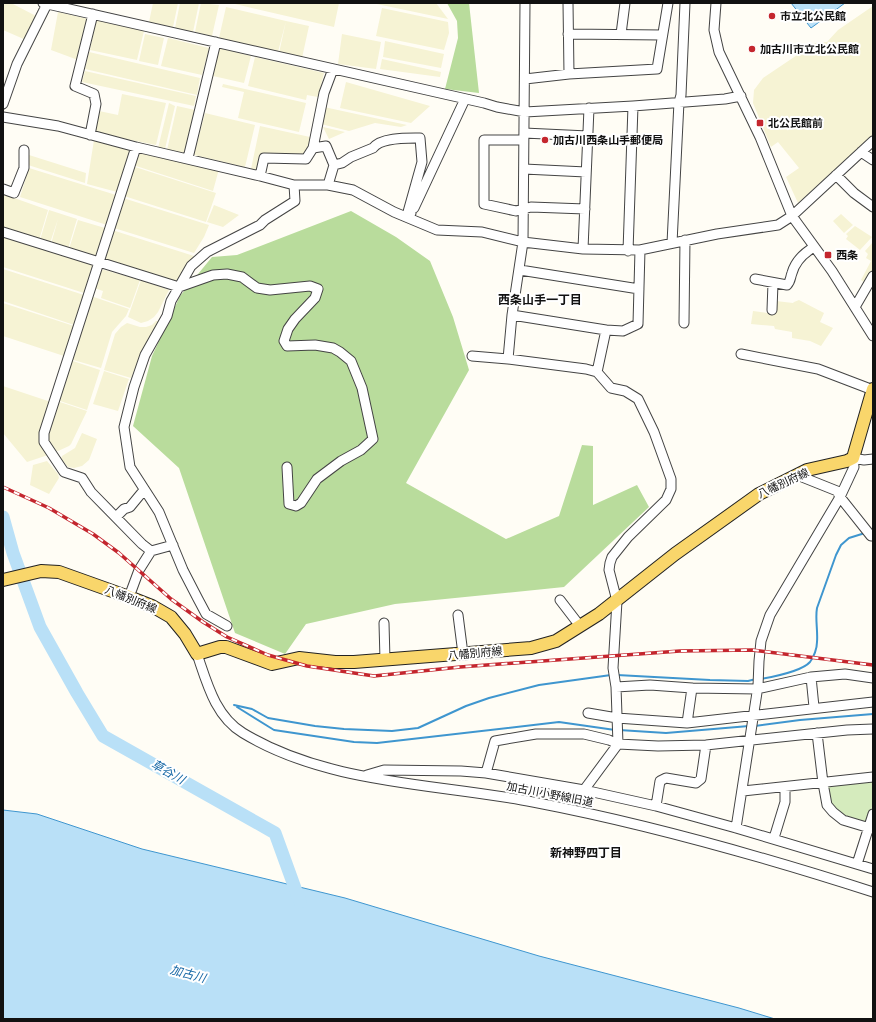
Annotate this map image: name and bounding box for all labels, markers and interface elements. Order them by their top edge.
place label: 市立北公民館 [780,8,846,23]
marker: 市立北公民館 [767,11,777,21]
place label: 加古川市立北公民館 [760,41,859,56]
marker: 加古川市立北公民館 [747,44,757,54]
place label: 北公民館前 [768,115,823,130]
marker: 北公民館前 [755,118,765,128]
place label: 加古川西条山手郵便局 [553,132,663,147]
marker: 加古川西条山手郵便局 [540,135,550,145]
place label: 西条 [836,247,858,262]
marker: 西条 [823,250,833,260]
district label: 西条山手一丁目 [498,291,582,307]
street label: 八幡別府線 [755,464,811,501]
street label: 八幡別府線 [103,581,159,616]
street label: 八幡別府線 [447,643,503,662]
water label: 草谷川 [149,755,190,788]
street label: 加古川小野線旧道 [505,778,595,809]
district label: 新神野四丁目 [550,844,622,860]
water label: 加古川 [169,961,210,986]

